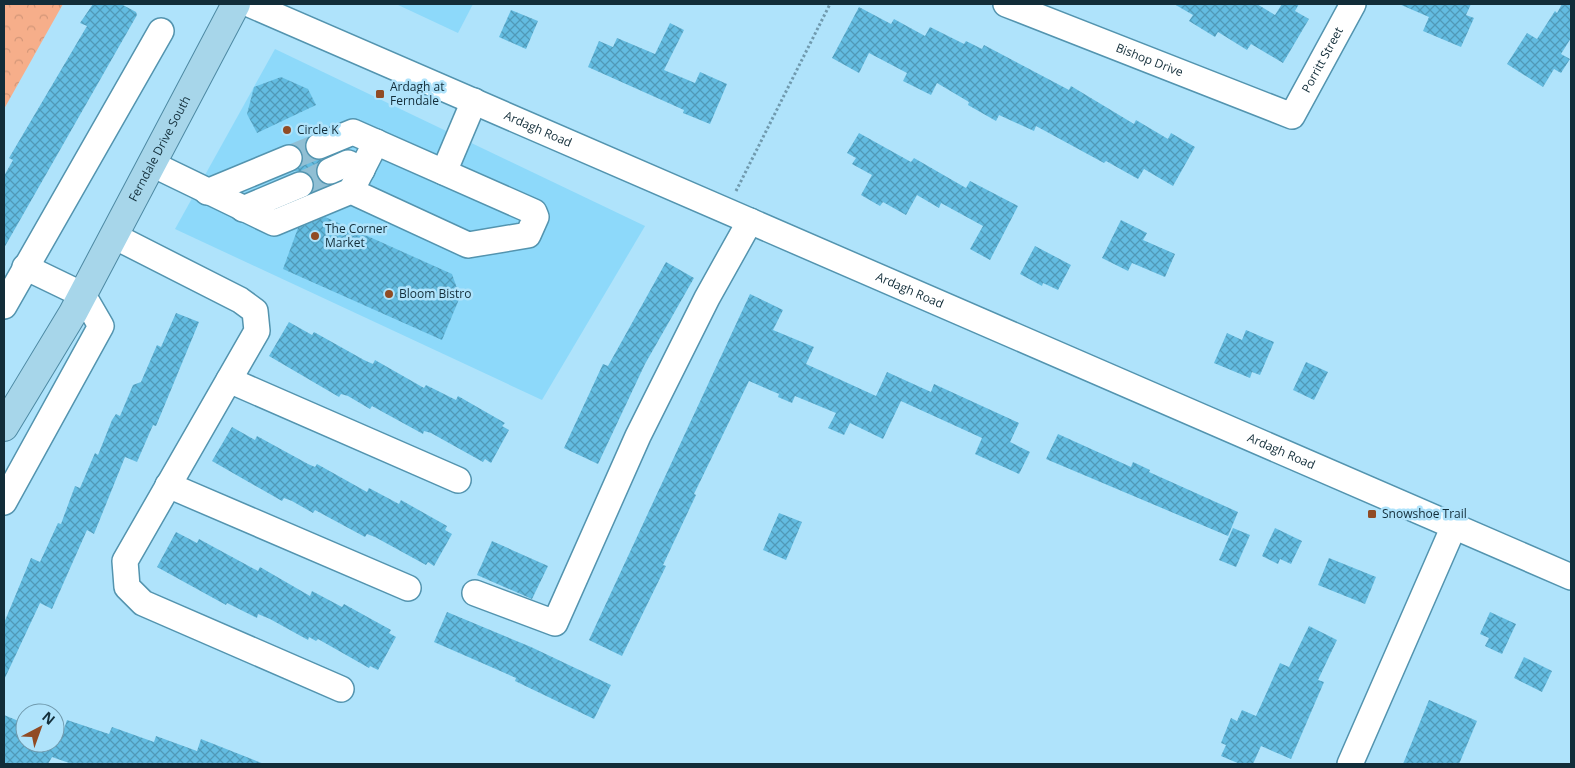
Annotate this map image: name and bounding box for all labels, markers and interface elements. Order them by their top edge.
street label: Porritt Street [1297,24,1347,96]
street label: Bishop Drive [1113,39,1186,81]
place label: Ardagh at Ferndale [390,78,444,109]
marker: Ardagh at Ferndale [374,88,386,100]
street label: Ferndale Drive South [124,93,194,204]
street label: Ardagh Road [502,107,575,151]
place label: Circle K [297,121,339,138]
marker: Circle K [281,124,293,136]
place label: The Corner Market [325,220,388,251]
marker: The Corner Market [309,230,321,242]
street label: Ardagh Road [873,268,946,312]
place label: Bloom Bistro [399,285,471,302]
marker: Bloom Bistro [383,288,395,300]
street label: Ardagh Road [1245,429,1318,473]
place label: Snowshoe Trail [1382,505,1467,522]
marker: Snowshoe Trail [1366,508,1378,520]
north arrow [15,703,65,753]
text: N [38,707,59,729]

